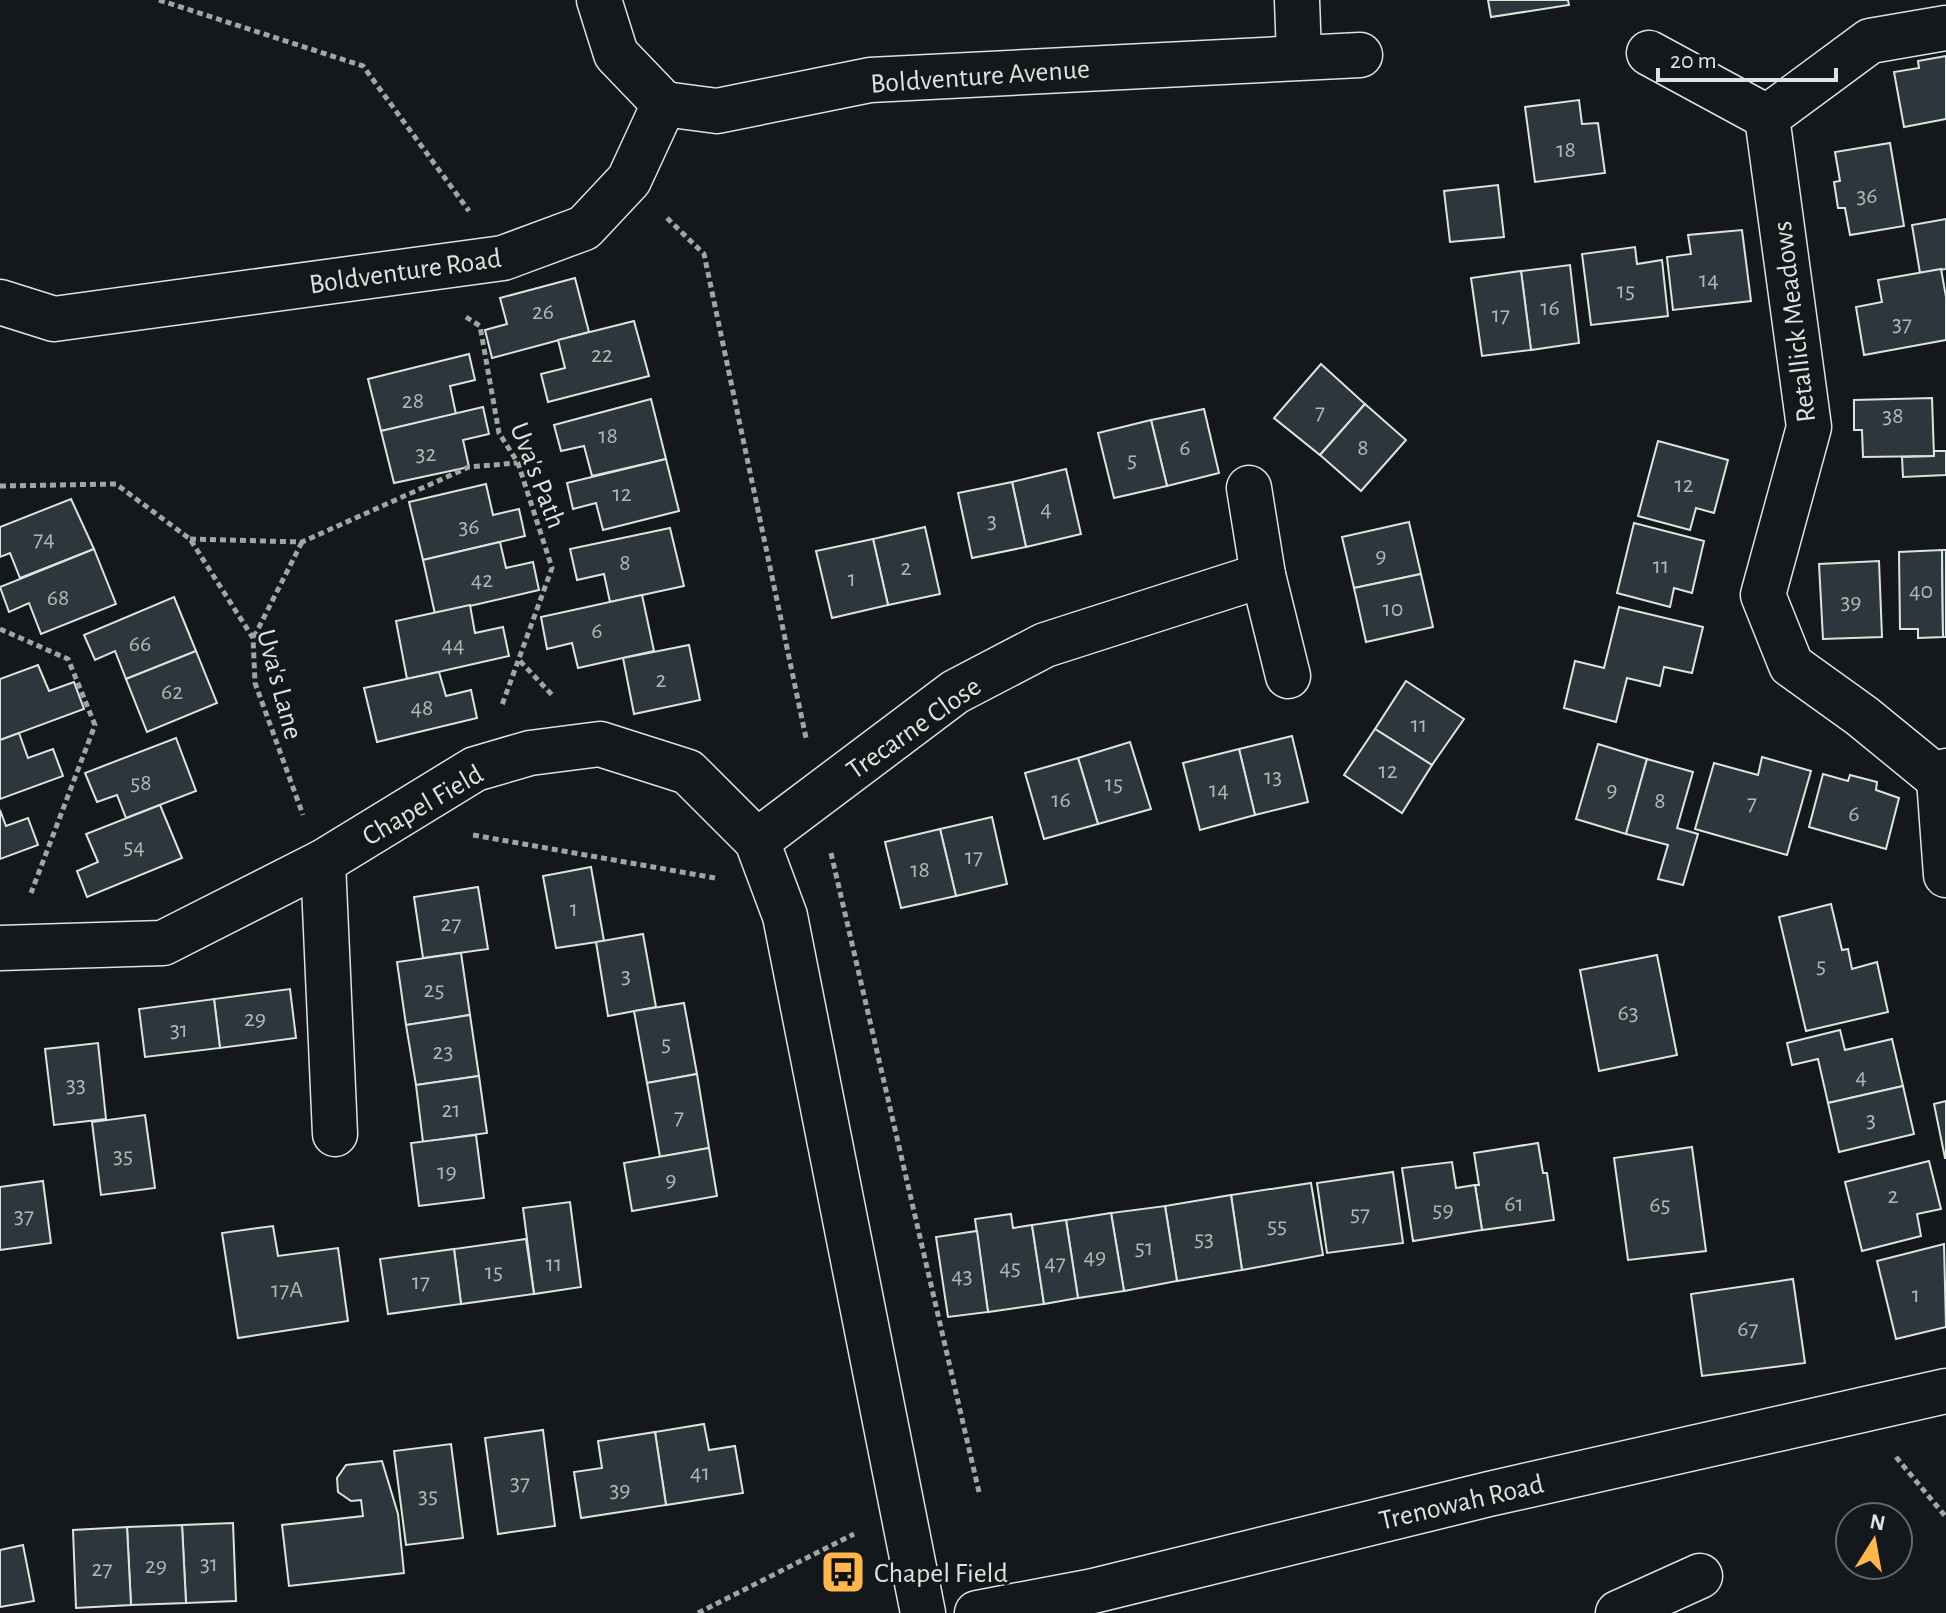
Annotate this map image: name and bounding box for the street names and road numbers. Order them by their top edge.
street label: Boldventure Avenue [870,55,1091,99]
street label: Retallick Meadows [1769,220,1821,424]
street label: Boldventure Road [307,245,503,299]
street label: Uva's Path [504,419,570,533]
street label: Uva's Lane [251,627,307,742]
street label: Trecarne Close [842,672,986,785]
street label: Chapel Field [358,760,488,851]
street label: Trenowah Road [1377,1470,1546,1535]

